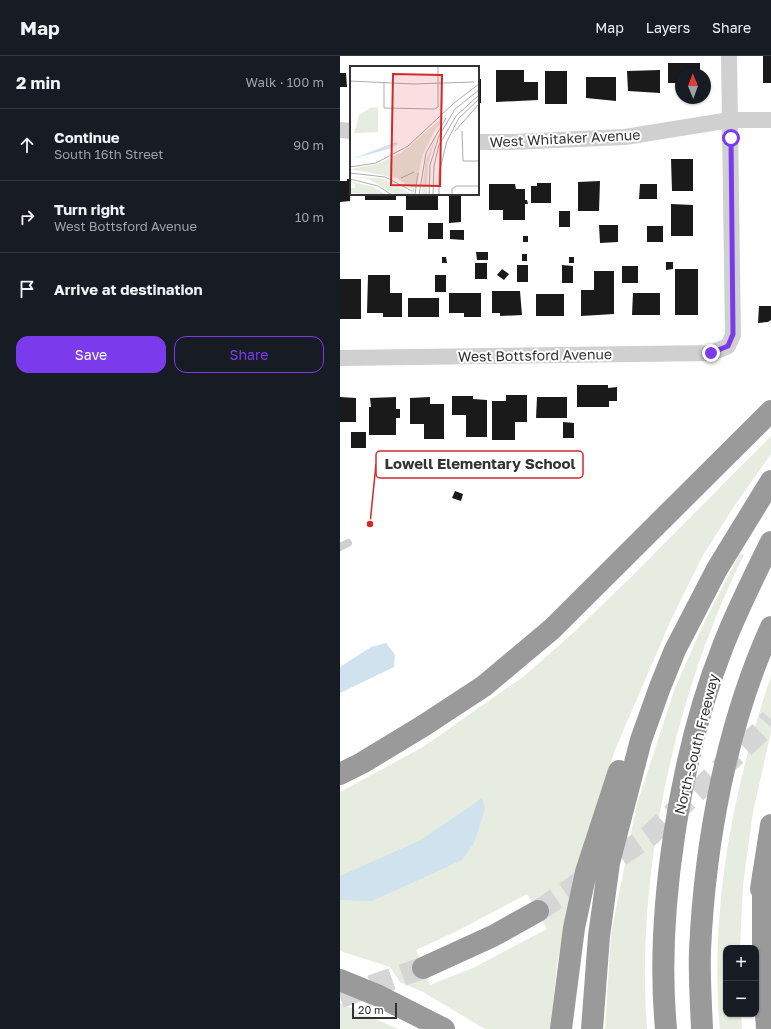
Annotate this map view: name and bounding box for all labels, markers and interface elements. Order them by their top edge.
text: Map [20,16,60,39]
text: Map [595,19,624,36]
text: Layers [646,19,690,36]
text: Share [712,19,751,36]
inset map [350,66,479,195]
north arrow [675,68,711,104]
text: 2 min [16,72,60,93]
text: Walk · 100 m [246,74,324,90]
street label: West Whitaker Avenue [489,126,641,150]
text: Continue [54,128,120,146]
route start [722,129,740,147]
icon: ahead [16,134,38,156]
text: 90 m [293,137,324,153]
text: South 16th Street [54,146,164,162]
text: Turn right [54,200,125,218]
icon: right [16,206,38,228]
text: 10 m [295,209,324,225]
text: West Bottsford Avenue [54,218,197,234]
icon: arrive [16,278,38,300]
text: Arrive at destination [54,280,203,298]
button: Save [16,336,166,373]
button: Share [174,336,324,373]
route end [702,344,720,362]
street label: West Bottsford Avenue [458,345,612,365]
callout: Lowell Elementary School [376,451,583,478]
text: Lowell Elementary School [384,454,576,472]
street label: North-South Freeway [670,672,722,816]
map controls [723,945,759,1017]
button: + [723,945,759,981]
button: − [723,981,759,1017]
scale bar [352,1001,397,1020]
text: 20 m [358,1003,384,1016]

